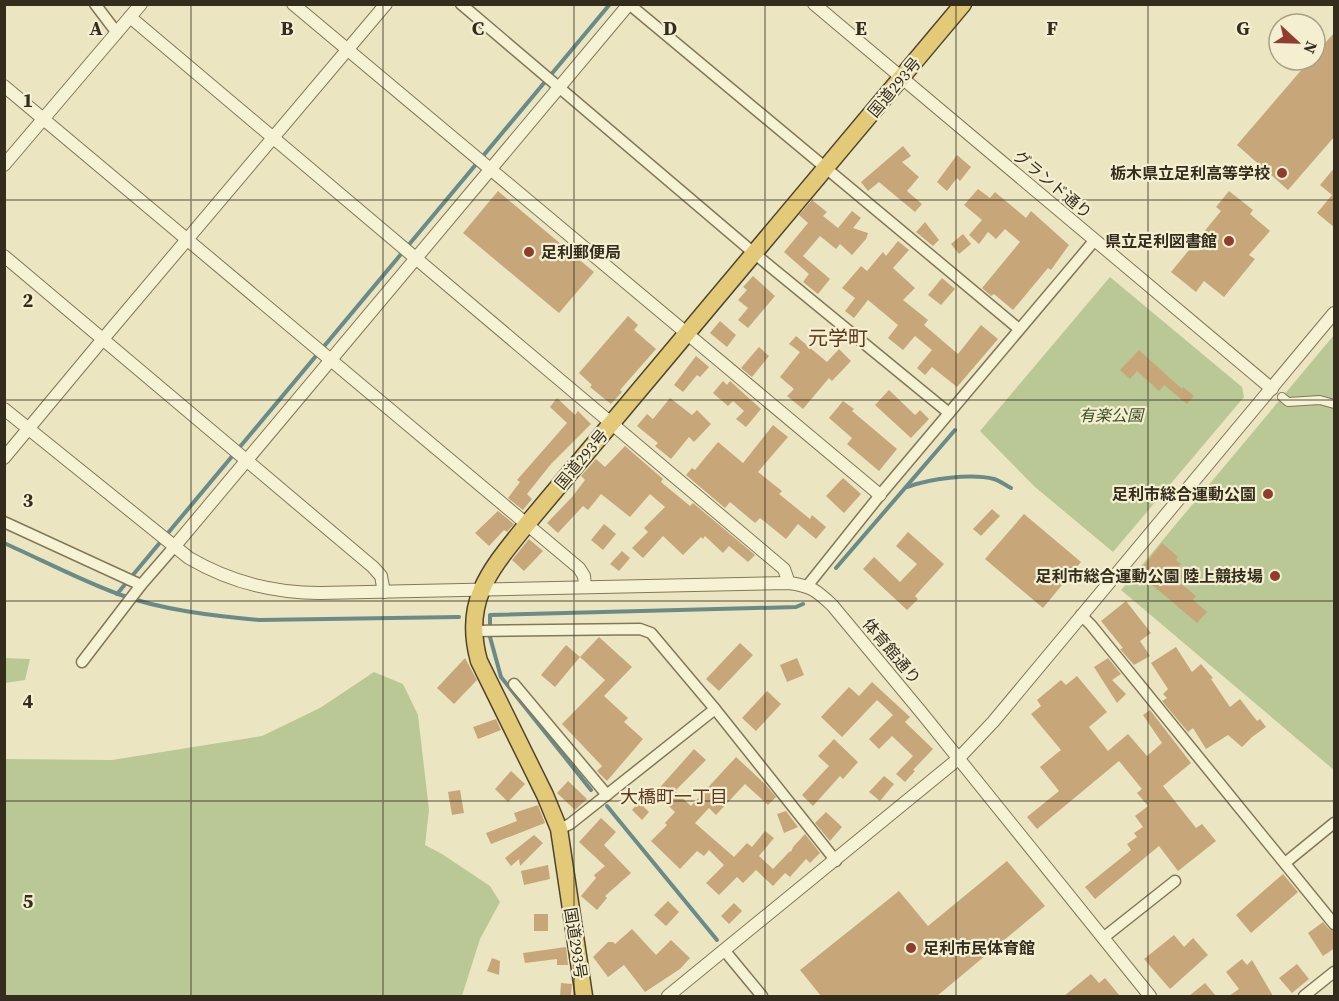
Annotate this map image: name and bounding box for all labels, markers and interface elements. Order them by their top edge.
north arrow [1267,12,1327,72]
text: A [89,14,103,42]
text: B [280,14,294,42]
text: C [472,14,484,42]
text: D [663,14,677,42]
text: E [855,14,867,42]
text: F [1046,14,1058,42]
text: G [1236,14,1250,42]
text: N [1298,38,1323,57]
street label: 国道293号 [862,52,926,122]
text: 1 [23,86,33,114]
street label: グランド通り [1009,145,1097,223]
place label: 栃木県立足利高等学校 [1110,162,1270,184]
marker: 栃木県立足利高等学校 [1275,166,1289,180]
place label: 県立足利図書館 [1105,230,1217,252]
marker: 県立足利図書館 [1222,234,1236,248]
place label: 足利郵便局 [541,241,621,263]
marker: 足利郵便局 [522,245,536,259]
text: 2 [23,286,34,314]
district label: 元学町 [808,324,868,352]
park label: 有楽公園 [1079,404,1145,426]
street label: 国道293号 [549,424,613,494]
place label: 足利市総合運動公園 [1112,483,1256,505]
text: 3 [23,486,34,514]
marker: 足利市総合運動公園 [1261,487,1275,501]
place label: 足利市総合運動公園 陸上競技場 [1036,565,1263,587]
marker: 足利市総合運動公園 陸上競技場 [1268,569,1282,583]
street label: 体育館通り [858,613,926,689]
text: 4 [23,687,34,715]
district label: 大橋町一丁目 [620,784,728,809]
text: 5 [23,887,34,915]
street label: 国道293号 [560,906,592,980]
place label: 足利市民体育館 [923,937,1035,959]
marker: 足利市民体育館 [904,941,918,955]

